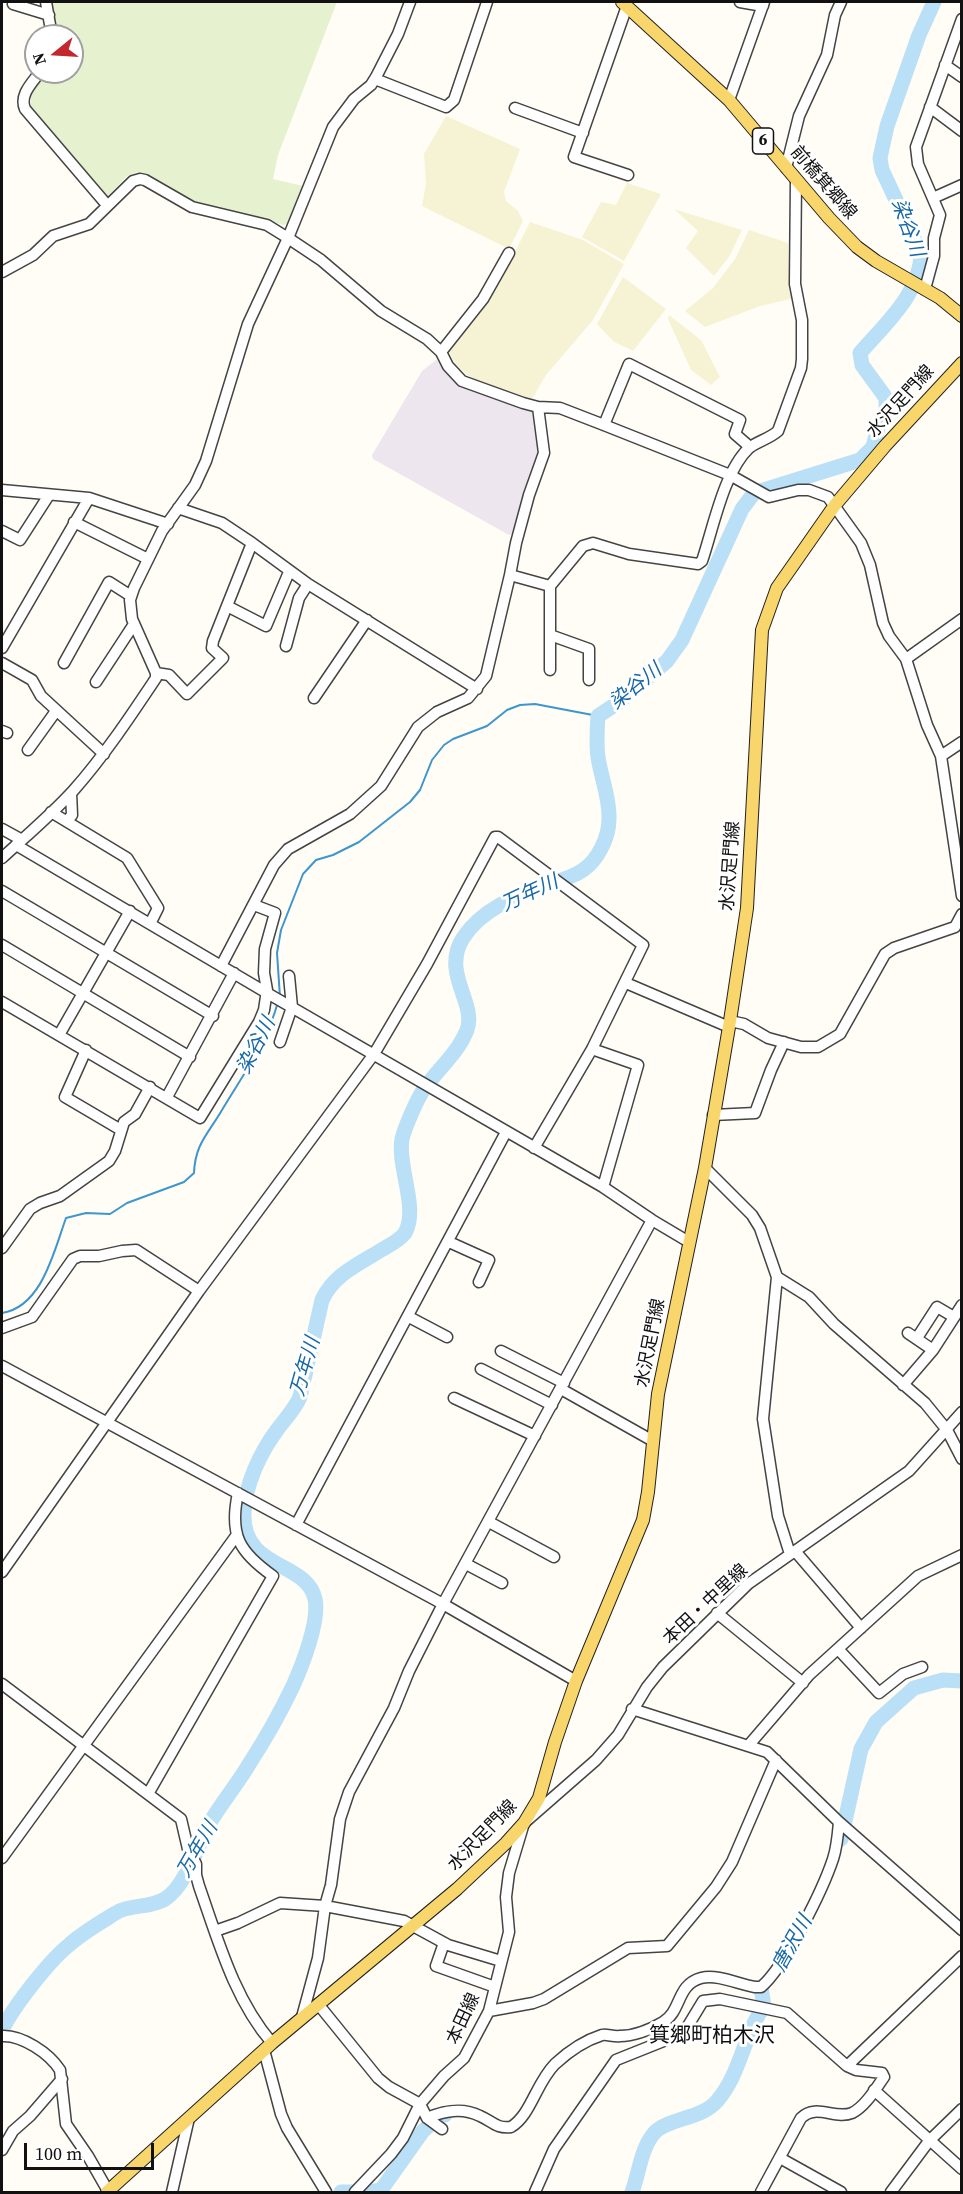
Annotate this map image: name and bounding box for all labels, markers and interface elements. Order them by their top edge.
north arrow [24,24,84,84]
text: N [27,50,51,68]
road number: 6 [752,128,774,154]
street label: 前橋箕郷線 [785,142,861,224]
water label: 染谷川 [885,196,929,260]
street label: 水沢足門線 [863,361,939,443]
water label: 染谷川 [605,659,667,715]
street label: 水沢足門線 [717,820,745,912]
water label: 万年川 [498,870,562,918]
water label: 染谷川 [233,1014,281,1078]
street label: 水沢足門線 [632,1297,670,1389]
water label: 万年川 [286,1335,326,1399]
street label: 本田・中里線 [659,1560,753,1650]
street label: 水沢足門線 [444,1796,522,1876]
water label: 万年川 [173,1818,223,1882]
water label: 唐沢川 [768,1912,818,1976]
street label: 本田線 [443,1990,485,2048]
district label: 箕郷町柏木沢 [649,2024,775,2050]
scale bar [27,2131,158,2169]
text: 100 m [35,2141,82,2166]

